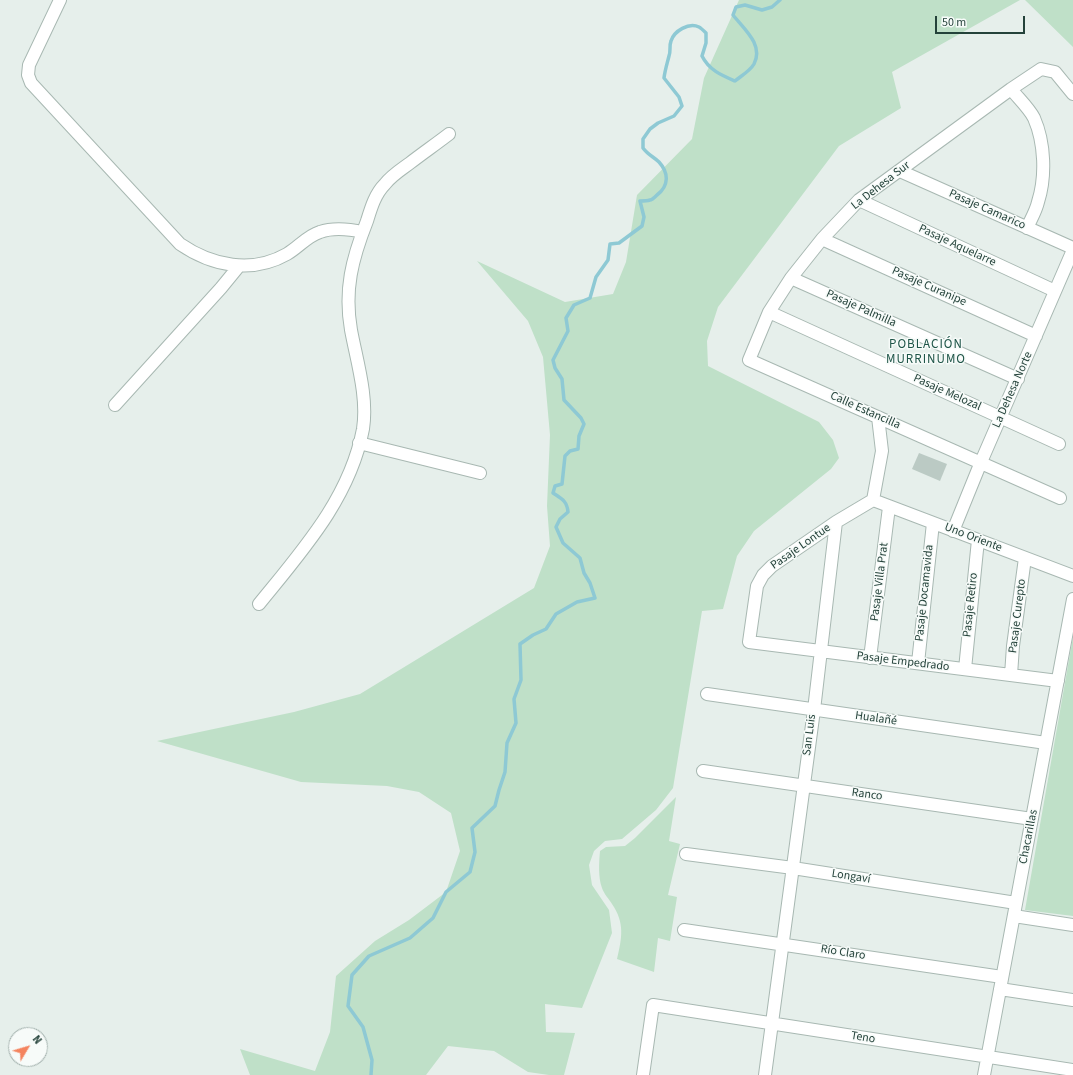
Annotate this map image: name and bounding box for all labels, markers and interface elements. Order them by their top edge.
scale bar [937,8,1027,34]
text: 50 m [942,14,966,31]
street label: La Dehesa Sur [849,159,913,213]
street label: Pasaje Camarico [946,187,1028,233]
street label: Pasaje Aquelarre [916,222,998,270]
street label: Pasaje Curanipe [890,264,968,310]
street label: Pasaje Palmilla [824,287,898,331]
district label: POBLACIÓN MURRINUMO [886,337,966,368]
street label: La Dehesa Norte [990,350,1036,430]
street label: Pasaje Melozal [911,372,983,414]
street label: Calle Estancilla [828,389,902,433]
street label: Uno Oriente [942,520,1004,556]
street label: Pasaje Lontue [768,521,834,573]
street label: Pasaje Villa Prat [868,542,892,622]
street label: Pasaje Docamavida [913,544,937,642]
street label: Pasaje Retiro [960,572,982,638]
street label: Pasaje Curepto [1006,578,1030,654]
street label: Pasaje Empedrado [856,649,950,675]
street label: Hualañé [854,709,898,729]
street label: San Luis [800,713,820,757]
street label: Ranco [851,786,883,804]
street label: Chacarillas [1017,809,1041,865]
street label: Longaví [831,867,871,887]
street label: Río Claro [820,942,866,964]
north arrow [8,1027,48,1067]
street label: Teno [850,1029,876,1047]
text: N [29,1032,45,1047]

